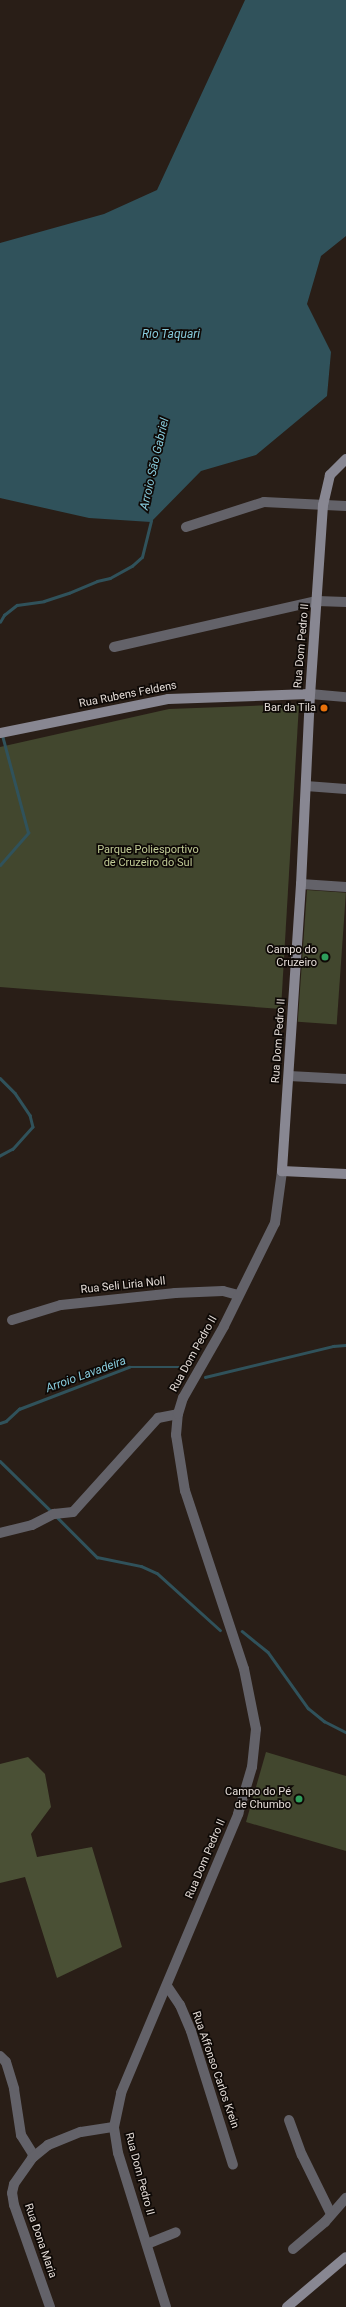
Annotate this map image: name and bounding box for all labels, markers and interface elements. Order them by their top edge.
water label: Rio Taquari [142,328,200,342]
water label: Arroio São Gabriel [137,417,173,511]
street label: Rua Dom Pedro II [292,603,312,689]
street label: Rua Rubens Feldens [78,679,178,711]
place label: Bar da Tila [264,701,316,715]
marker: Bar da Tila [319,703,329,713]
park label: Parque Poliesportivo de Cruzeiro do Sul [97,844,199,870]
place label: Campo do Cruzeiro [267,944,317,970]
marker: Campo do Cruzeiro [320,952,330,962]
street label: Rua Dom Pedro II [269,998,289,1084]
street label: Rua Seli Liria Noll [80,1275,166,1297]
street label: Rua Dom Pedro II [168,1314,220,1394]
water label: Arroio Lavadeira [44,1354,128,1396]
place label: Campo do Pé de Chumbo [225,1786,291,1812]
marker: Campo do Pé de Chumbo [294,1794,304,1804]
street label: Rua Dom Pedro II [183,1817,229,1901]
street label: Rua Affonso Carlos Krein [189,2010,241,2130]
street label: Rua Dom Pedro II [122,2131,156,2217]
street label: Rua Dona Maria [21,2202,59,2280]

